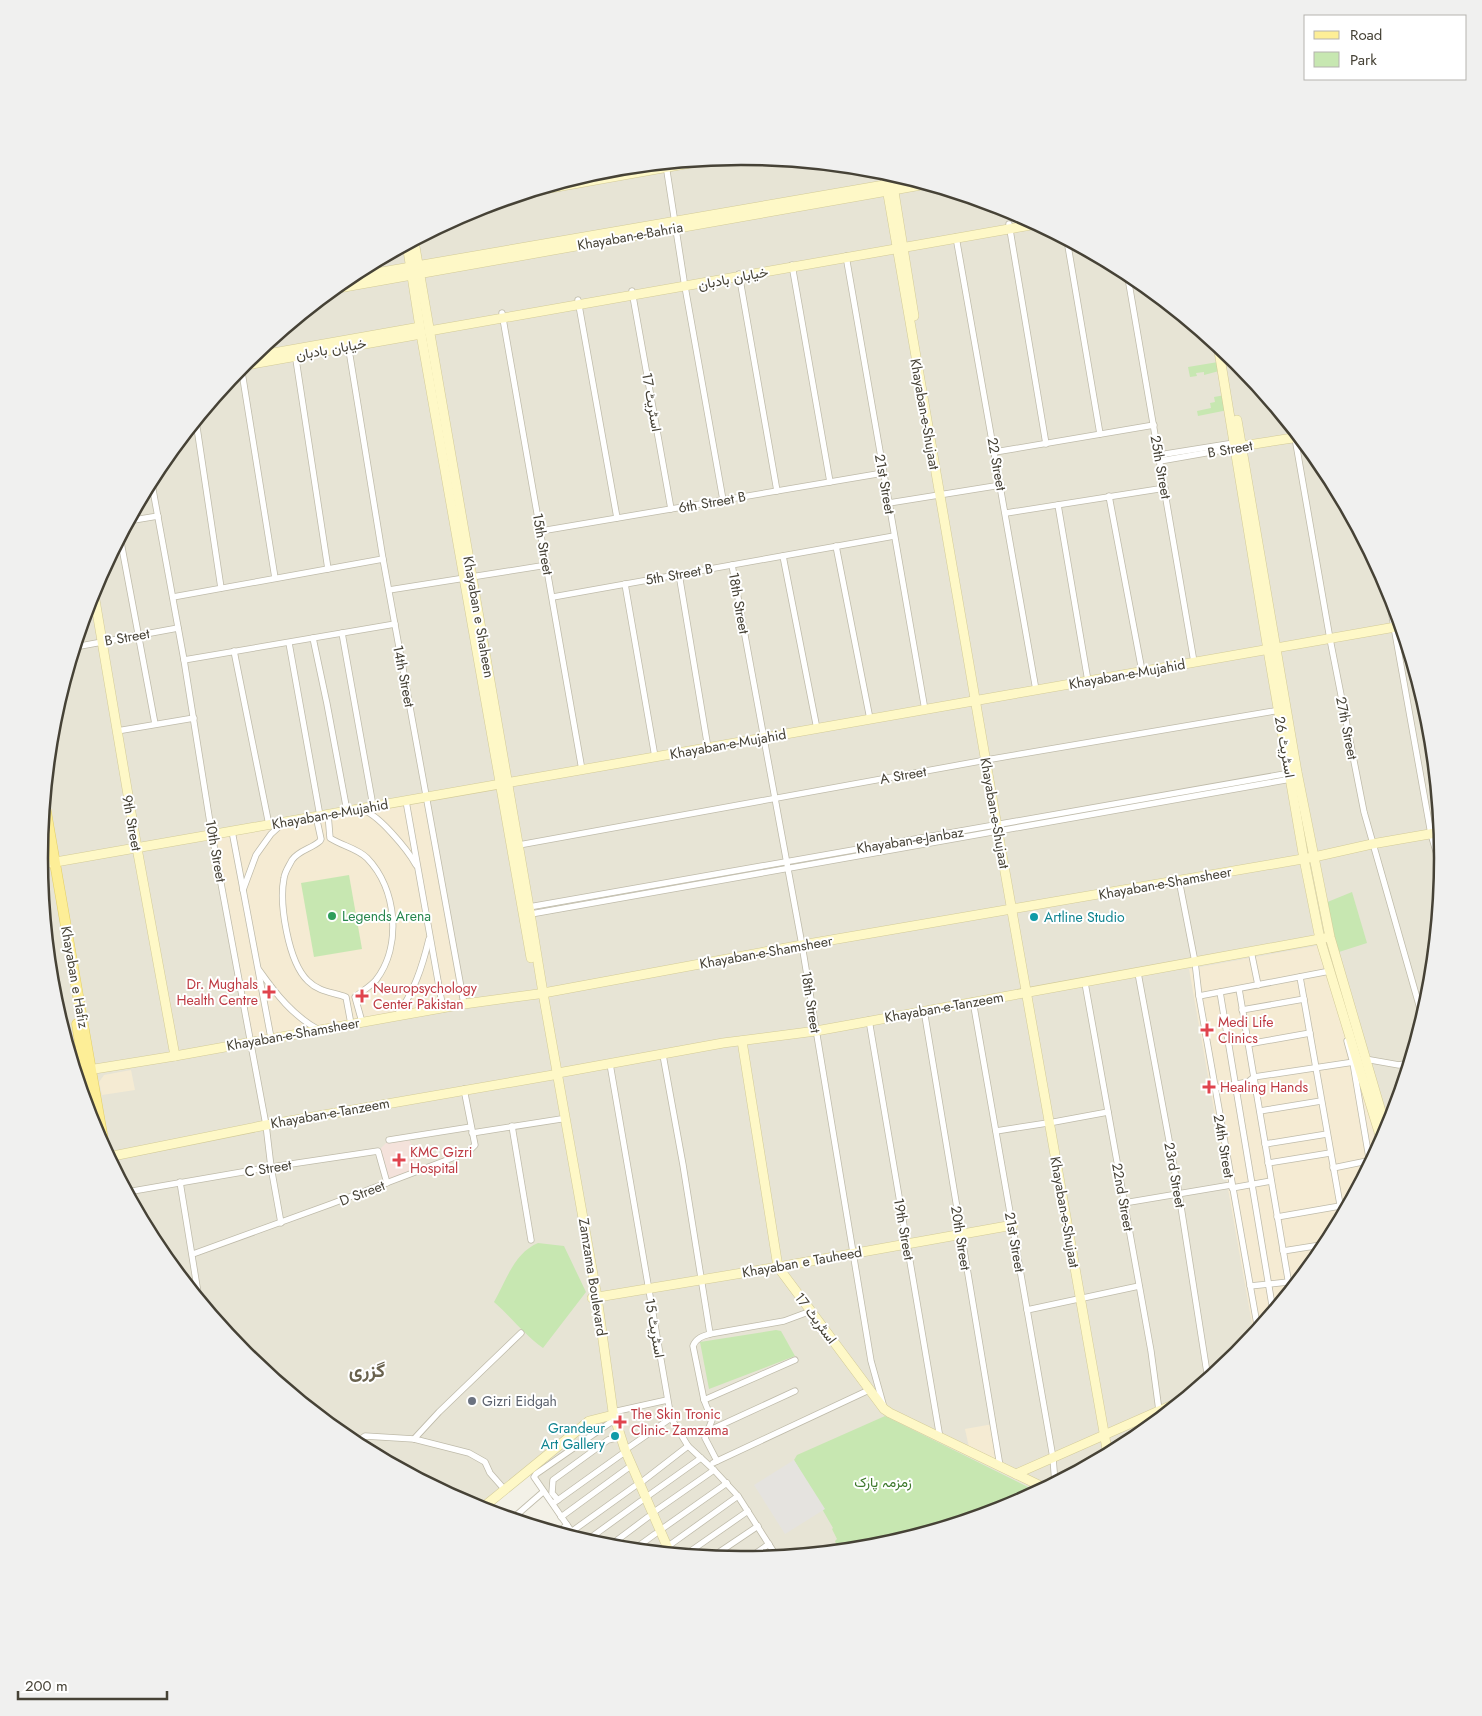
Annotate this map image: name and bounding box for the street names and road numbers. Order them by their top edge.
street label: Khayaban-e-Bahria [576,217,684,255]
street label: خیابان بادبان [696,261,770,295]
street label: خیابان بادبان [294,333,368,365]
street label: Khayaban-e-Shujaat [905,357,945,472]
street label: اسٹریٹ 17 [637,371,667,433]
street label: 25th Street [1146,434,1177,501]
street label: B Street [1206,435,1255,463]
street label: 22 Street [983,436,1012,493]
street label: 21st Street [870,452,900,516]
street label: 6th Street B [677,486,748,518]
street label: 15th Street [528,511,558,577]
street label: Khayaban e Shaheen [458,555,500,679]
street label: 5th Street B [644,558,715,590]
street label: 18th Street [724,571,754,636]
street label: B Street [103,623,152,651]
street label: 14th Street [388,643,420,709]
street label: Khayaban-e-Mujahid [1067,654,1187,694]
street label: 27th Street [1331,695,1363,762]
street label: اسٹریٹ 26 [1270,715,1300,779]
street label: Khayaban-e-Mujahid [668,724,788,764]
street label: Khayaban-e-Shujaat [975,756,1015,871]
street label: A Street [878,761,928,789]
street label: 9th Street [117,793,147,853]
street label: Khayaban-e-Mujahid [270,794,390,834]
street label: 10th Street [201,818,231,884]
street label: Khayaban-e-Janbaz [855,822,966,858]
street label: Khayaban-e-Shamsheer [1097,861,1233,905]
street label: Khayaban e Hafiz [56,924,94,1030]
street label: Khayaban-e-Shamsheer [698,930,834,974]
street label: 18th Street [796,970,826,1035]
street label: Khayaban-e-Tanzeem [883,987,1005,1027]
street label: Khayaban-e-Shamsheer [225,1012,361,1056]
street label: Khayaban-e-Tanzeem [269,1093,391,1133]
street label: 24th Street [1209,1113,1240,1180]
street label: 23rd Street [1159,1141,1191,1210]
street label: C Street [243,1154,293,1182]
street label: Khayaban-e-Shujaat [1045,1155,1085,1270]
street label: 22nd Street [1107,1161,1139,1233]
street label: D Street [336,1175,388,1211]
street label: 19th Street [889,1196,919,1262]
street label: 20th Street [946,1204,976,1272]
street label: 21st Street [1000,1210,1030,1274]
street label: Zamzama Boulevard [574,1217,612,1337]
street label: Khayaban e Tauheed [740,1242,864,1282]
street label: اسٹریٹ 17 [790,1288,842,1348]
street label: اسٹریٹ 15 [640,1297,670,1359]

